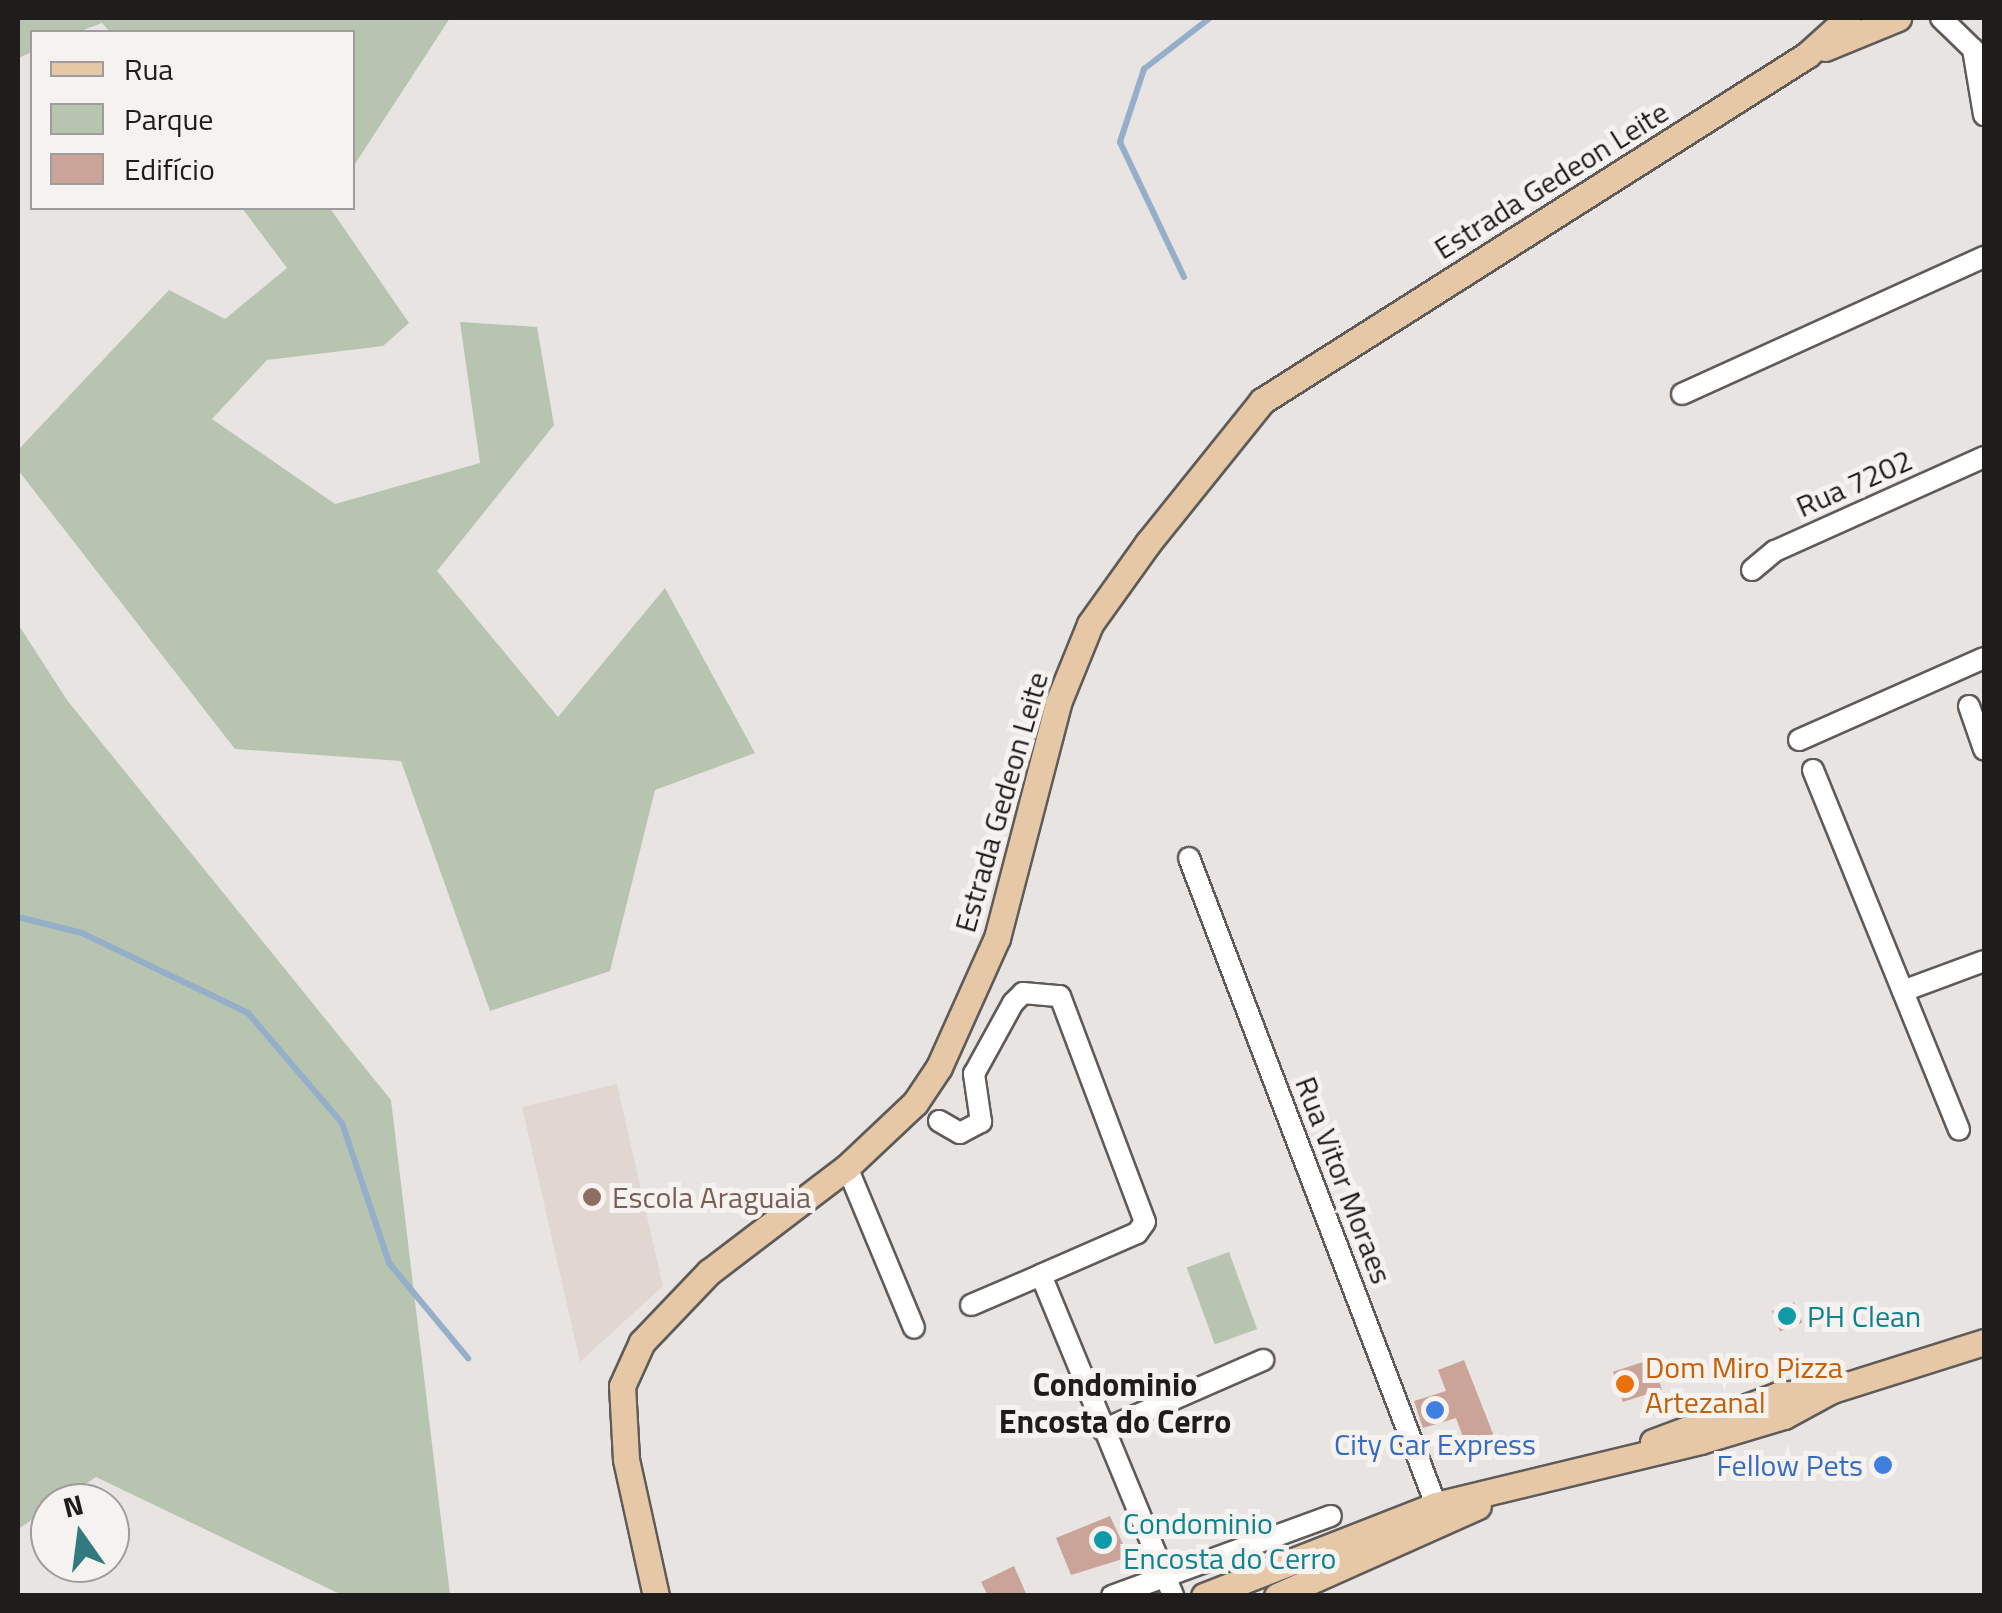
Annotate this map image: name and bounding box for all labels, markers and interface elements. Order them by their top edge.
legend [30,30,355,210]
text: Rua [124,46,173,92]
street label: Estrada Gedeon Leite [1427,94,1675,266]
text: Parque [124,96,214,142]
text: Edifício [124,146,215,192]
street label: Rua 7202 [1790,442,1918,524]
street label: Estrada Gedeon Leite [947,668,1055,936]
street label: Rua Vitor Moraes [1288,1071,1400,1289]
place label: Escola Araguaia [612,1179,811,1215]
marker: Escola Araguaia [581,1186,603,1208]
place label: PH Clean [1807,1298,1921,1334]
marker: PH Clean [1776,1305,1798,1327]
place label: Dom Miro Pizza Artezanal [1645,1349,1843,1420]
district label: Condominio Encosta do Cerro [999,1366,1231,1441]
marker: Dom Miro Pizza Artezanal [1614,1373,1636,1395]
marker: City Car Express [1424,1399,1446,1421]
place label: City Car Express [1334,1426,1536,1462]
place label: Fellow Pets [1716,1447,1863,1483]
marker: Fellow Pets [1872,1454,1894,1476]
text: N [58,1482,88,1529]
north arrow [30,1483,130,1583]
place label: Condominio Encosta do Cerro [1123,1505,1336,1576]
marker: Condominio Encosta do Cerro [1092,1529,1114,1551]

